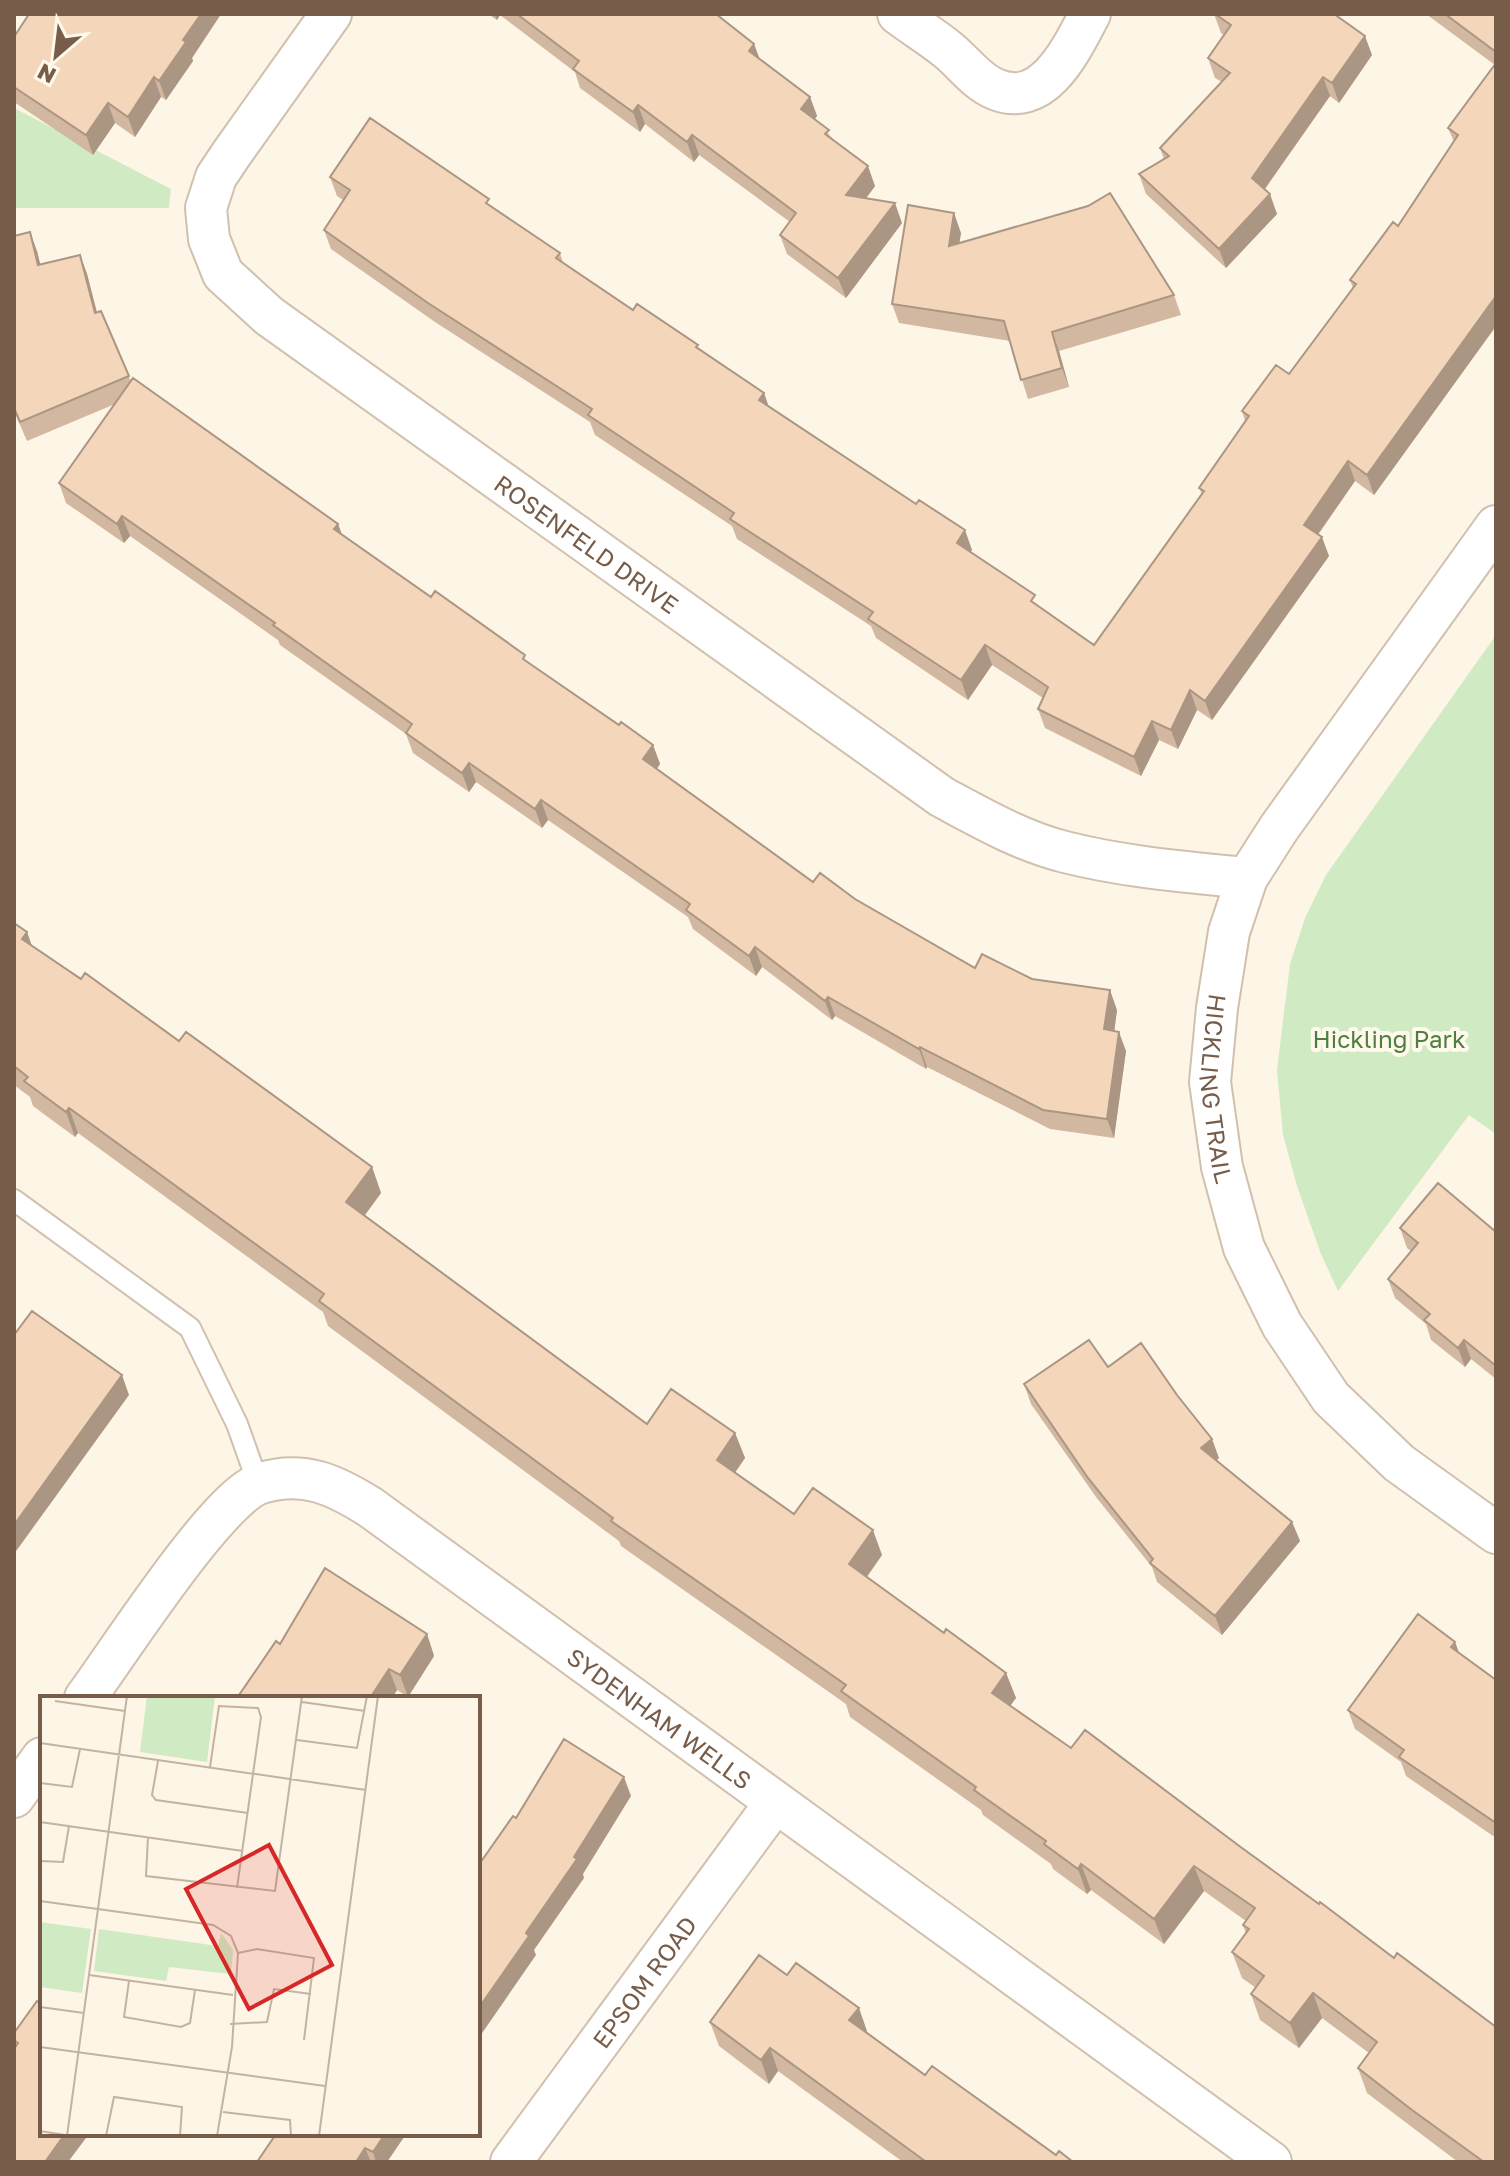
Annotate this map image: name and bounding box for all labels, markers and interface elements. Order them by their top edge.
north arrow [16,16,96,96]
text: N [33,58,60,90]
street label: ROSENFELD DRIVE [489,468,685,619]
street label: HICKLING TRAIL [1194,992,1240,1186]
park label: Hickling Park [1313,1024,1465,1053]
street label: SYDENHAM WELLS [562,1641,758,1794]
inset map [40,1696,480,2136]
street label: EPSOM ROAD [586,1910,702,2053]

